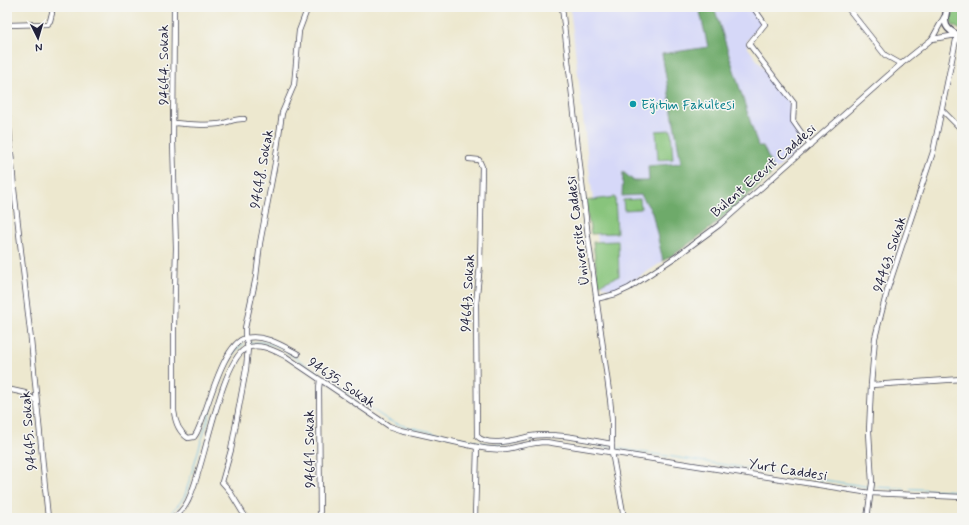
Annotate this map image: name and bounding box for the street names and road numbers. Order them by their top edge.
street label: 94644. Sokak [155,25,173,105]
street label: Bülent Ecevit Caddesi [707,120,820,221]
street label: 94648. Sokak [246,128,278,210]
street label: Üniversite Caddesi [562,175,594,287]
street label: 94463. Sokak [869,214,911,295]
street label: 94643. Sokak [457,254,479,333]
street label: 94635. Sokak [304,354,379,412]
street label: 94645. Sokak [17,390,41,471]
street label: 94641. Sokak [300,410,320,488]
street label: Yurt Caddesi [747,455,829,485]

